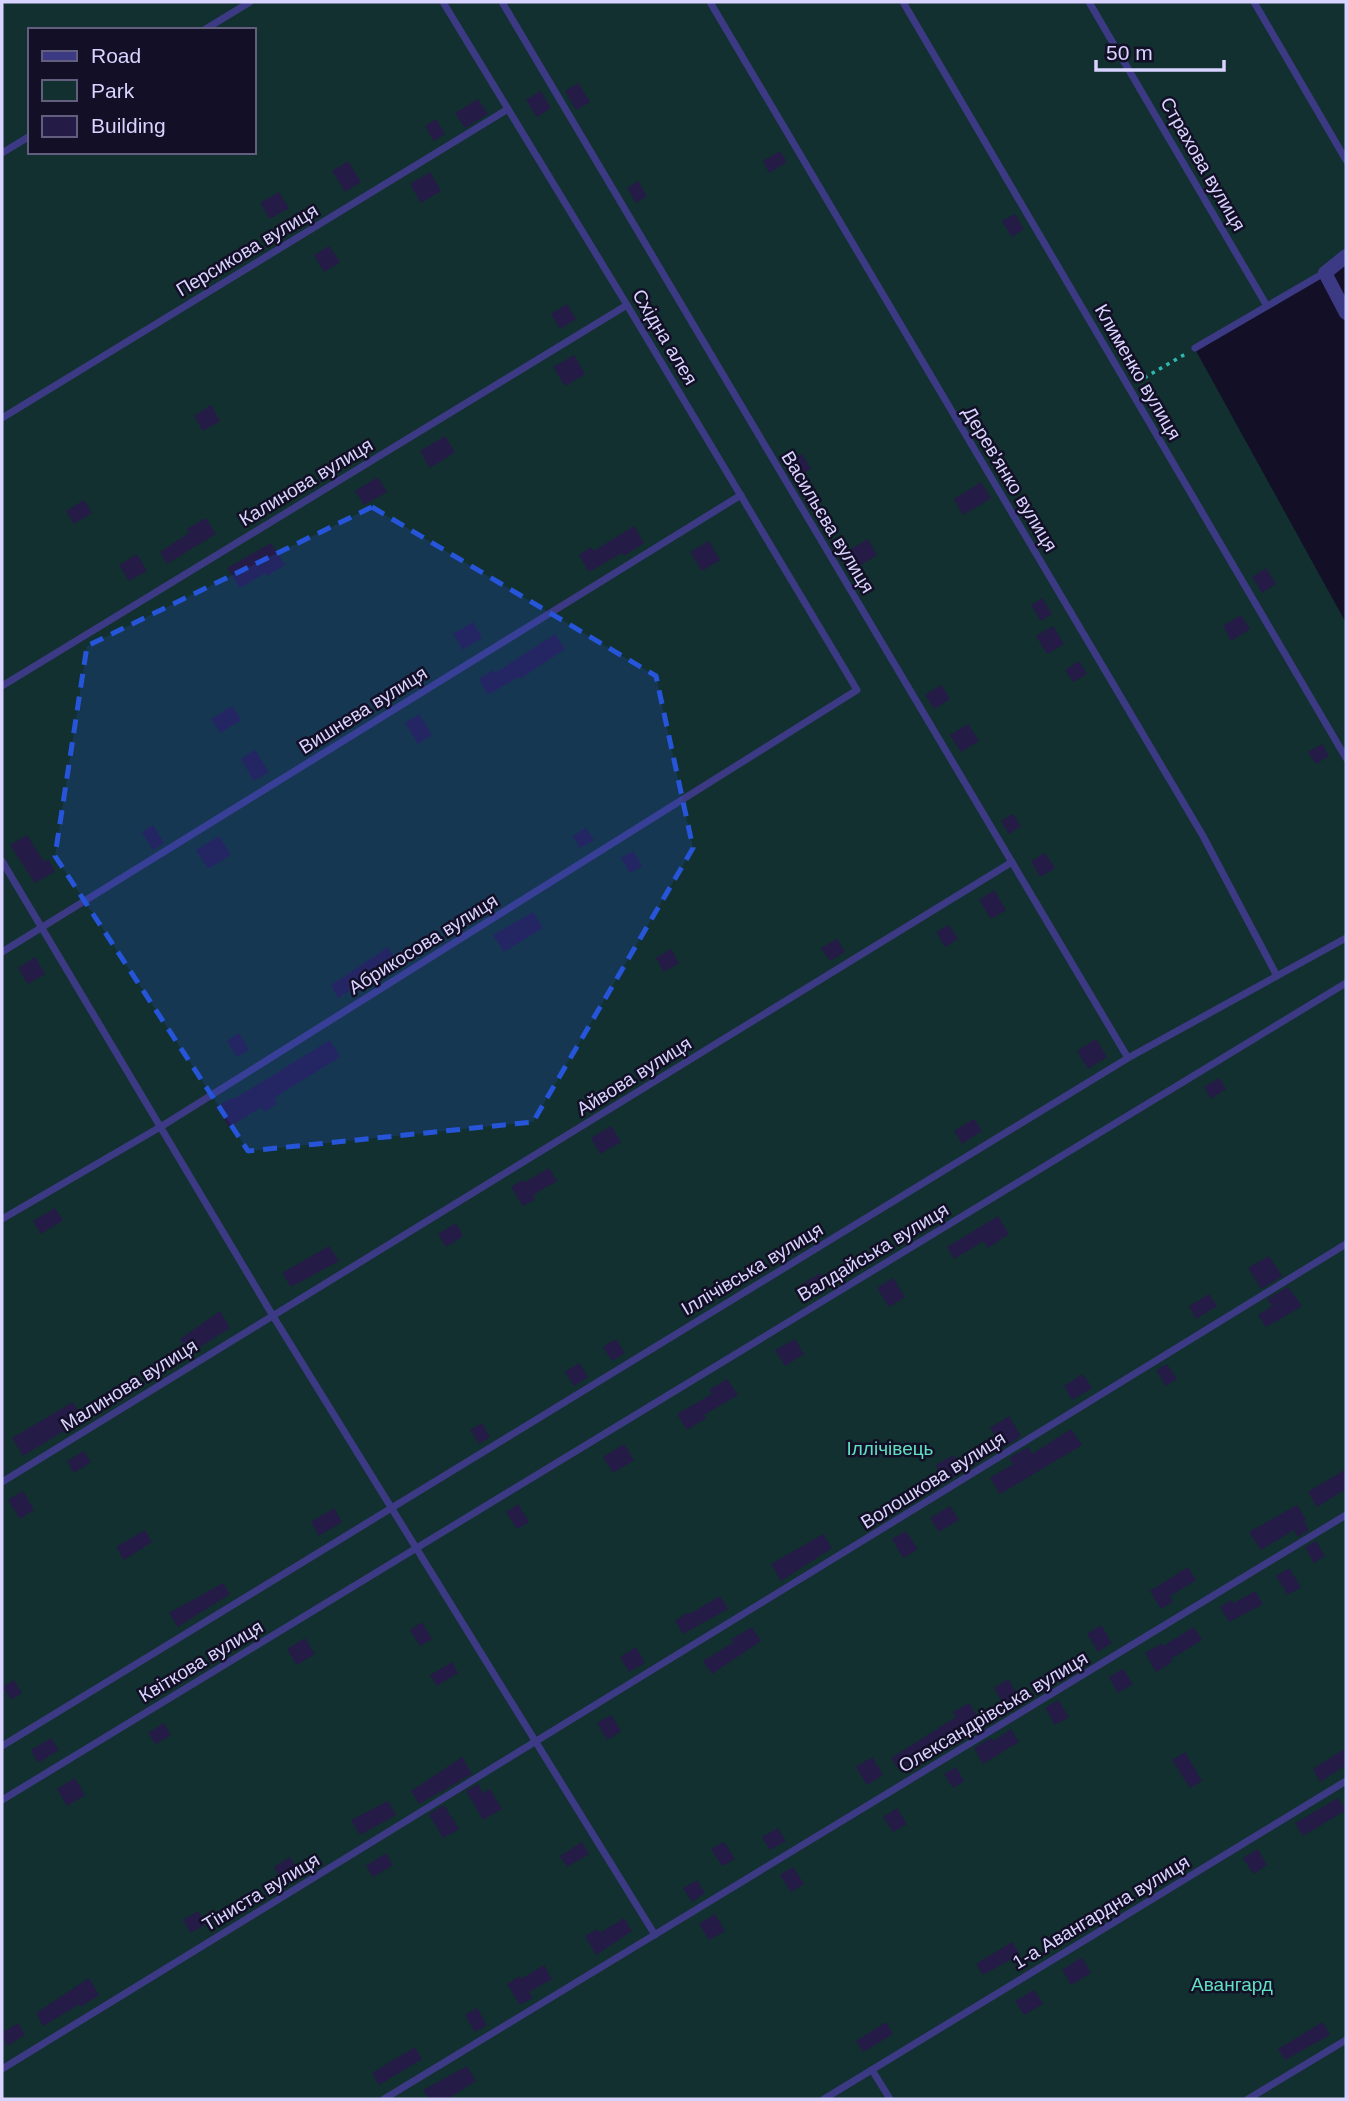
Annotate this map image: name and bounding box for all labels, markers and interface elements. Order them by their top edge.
legend [28,28,256,154]
scale bar [1096,28,1224,72]
text: 50 m [1106,41,1153,64]
text: Road [91,44,141,67]
text: Park [91,79,135,102]
street label: Страхова вулиця [1156,93,1250,235]
text: Building [91,114,166,137]
street label: Персикова вулиця [172,199,322,301]
street label: Східна алея [628,286,702,388]
street label: Клименко вулиця [1091,301,1185,443]
street label: Дерев'янко вулиця [958,403,1062,555]
street label: Калинова вулиця [236,434,376,530]
street label: Васильєва вулиця [777,447,879,597]
street label: Вишнева вулиця [295,662,431,758]
street label: Абрикосова вулиця [345,890,501,998]
street label: Айвова вулиця [573,1032,695,1120]
street label: Валдайська вулиця [794,1199,952,1305]
street label: Іллічівська вулиця [677,1218,827,1320]
street label: Малинова вулиця [57,1335,201,1435]
street label: Волошкова вулиця [857,1427,1009,1533]
park label: Іллічівець [846,1438,934,1459]
street label: Квіткова вулиця [135,1616,267,1706]
street label: Олександрівська вулиця [895,1647,1091,1777]
street label: Тіниста вулиця [199,1849,323,1935]
street label: 1-а Авангардна вулиця [1009,1851,1193,1973]
park label: Авангард [1191,1974,1273,1995]

